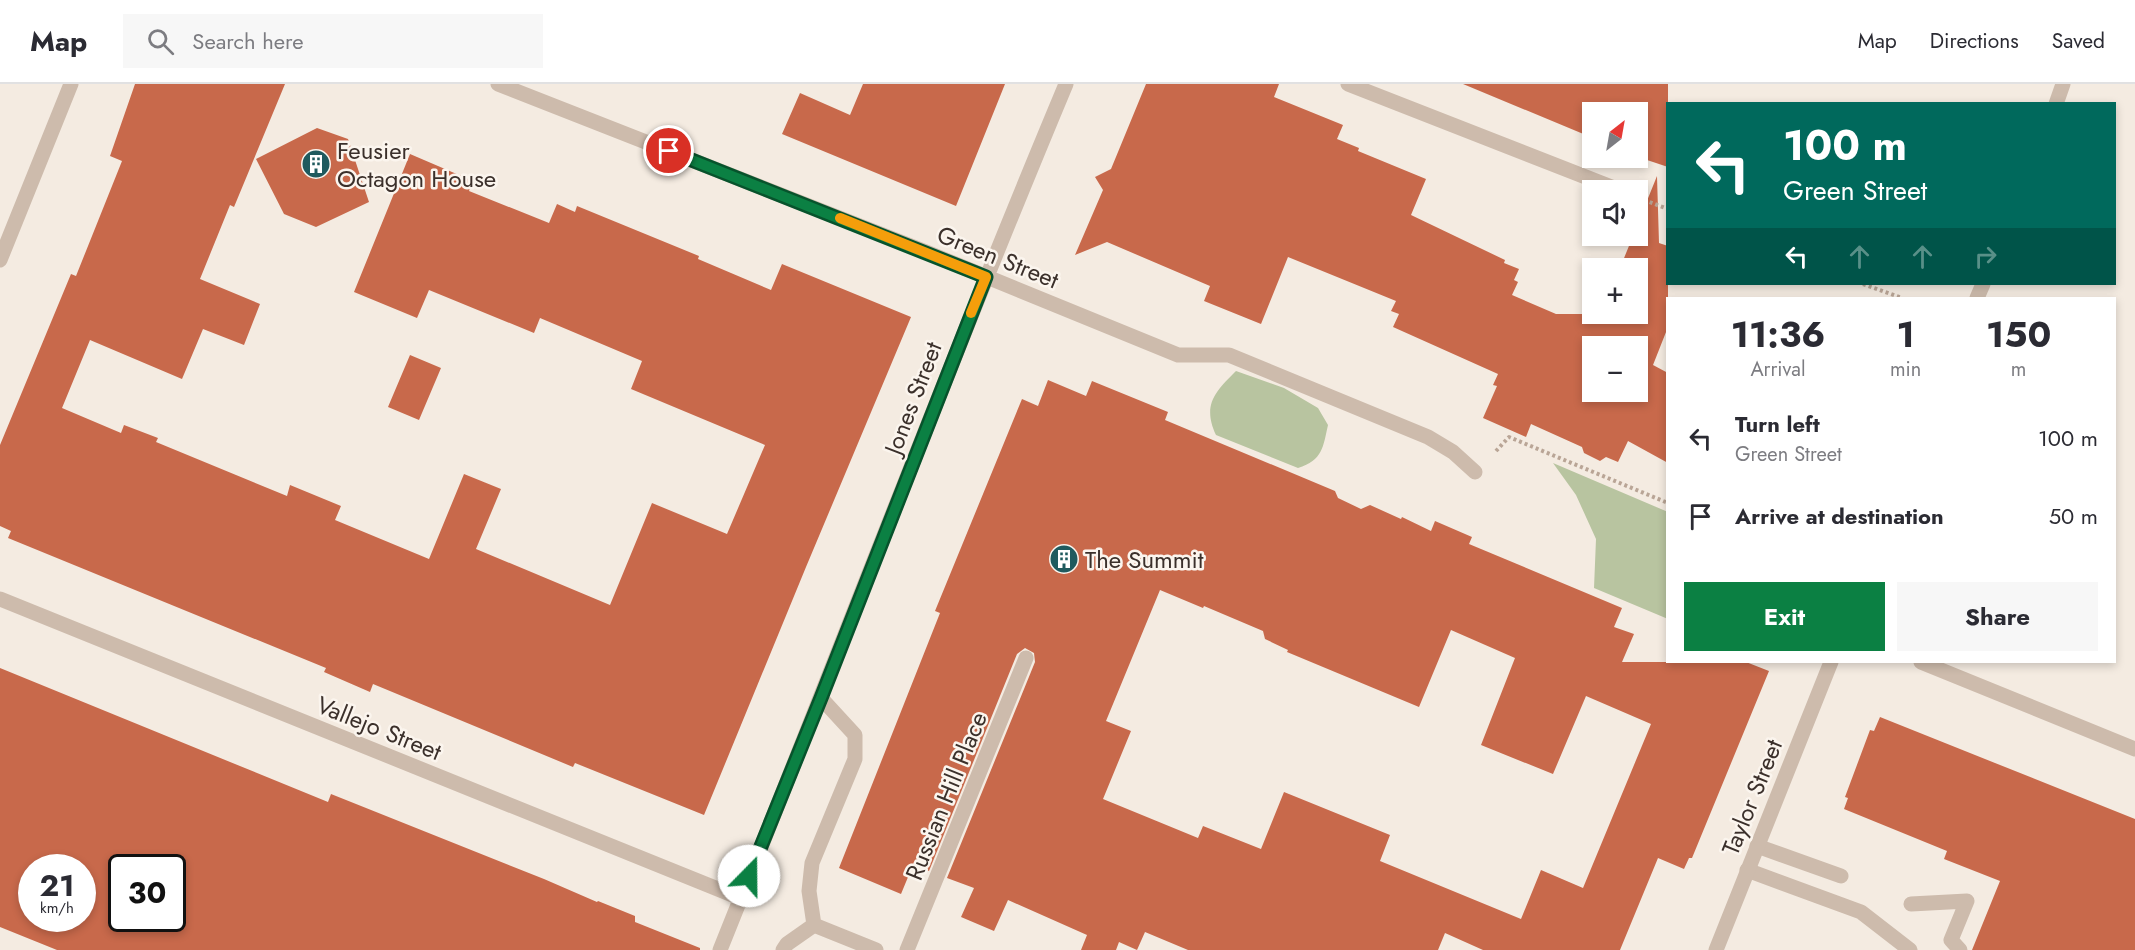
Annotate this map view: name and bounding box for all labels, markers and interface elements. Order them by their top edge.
search box [123,14,543,68]
text: Map [30,21,87,62]
icon: search [144,25,177,58]
text: Search here [192,25,304,57]
text: Map [1858,26,1897,56]
text: Directions [1930,26,2019,56]
text: Saved [2052,26,2105,56]
north arrow [1582,102,1648,168]
map controls [1582,102,1648,402]
text: 100 m [1783,115,1907,176]
pin [643,125,694,176]
icon: left [1684,126,1762,204]
place label: Feusier Octagon House [337,133,496,196]
icon: arrive [652,134,685,167]
building icon: Feusier Octagon House [300,148,332,180]
text: Green Street [1783,171,1927,210]
button: sound [1582,180,1648,246]
street label: Green Street [932,217,1064,297]
icon: left [1780,240,1813,273]
icon: ahead [1843,240,1876,273]
icon: ahead [1906,240,1939,273]
icon: right [1969,240,2002,273]
button: + [1582,258,1648,324]
text: 11:36 [1731,308,1825,360]
text: 1 [1896,308,1915,360]
text: 150 [1986,308,2051,360]
street label: Jones Street [874,336,951,462]
button: − [1582,336,1648,402]
text: Arrival [1750,355,1806,384]
text: min [1890,355,1921,384]
text: m [2011,355,2026,384]
text: Turn left [1735,408,1820,440]
icon: left [1684,422,1717,455]
text: 100 m [2038,422,2098,454]
text: Green Street [1735,440,1842,469]
icon: arrive [1684,500,1717,533]
text: Arrive at destination [1735,500,1944,532]
text: 50 m [2049,500,2098,532]
place label: The Summit [1085,542,1204,577]
building icon: The Summit [1048,543,1080,575]
button: Exit [1684,582,1885,651]
button: Share [1897,582,2098,651]
street label: Vallejo Street [311,687,447,769]
street label: Russian Hill Place [896,707,996,885]
street label: Taylor Street [1713,734,1791,860]
position arrow [717,844,781,908]
speed limit sign: 30 [108,854,186,932]
text: 21 [40,864,74,907]
text: km/h [40,897,74,919]

